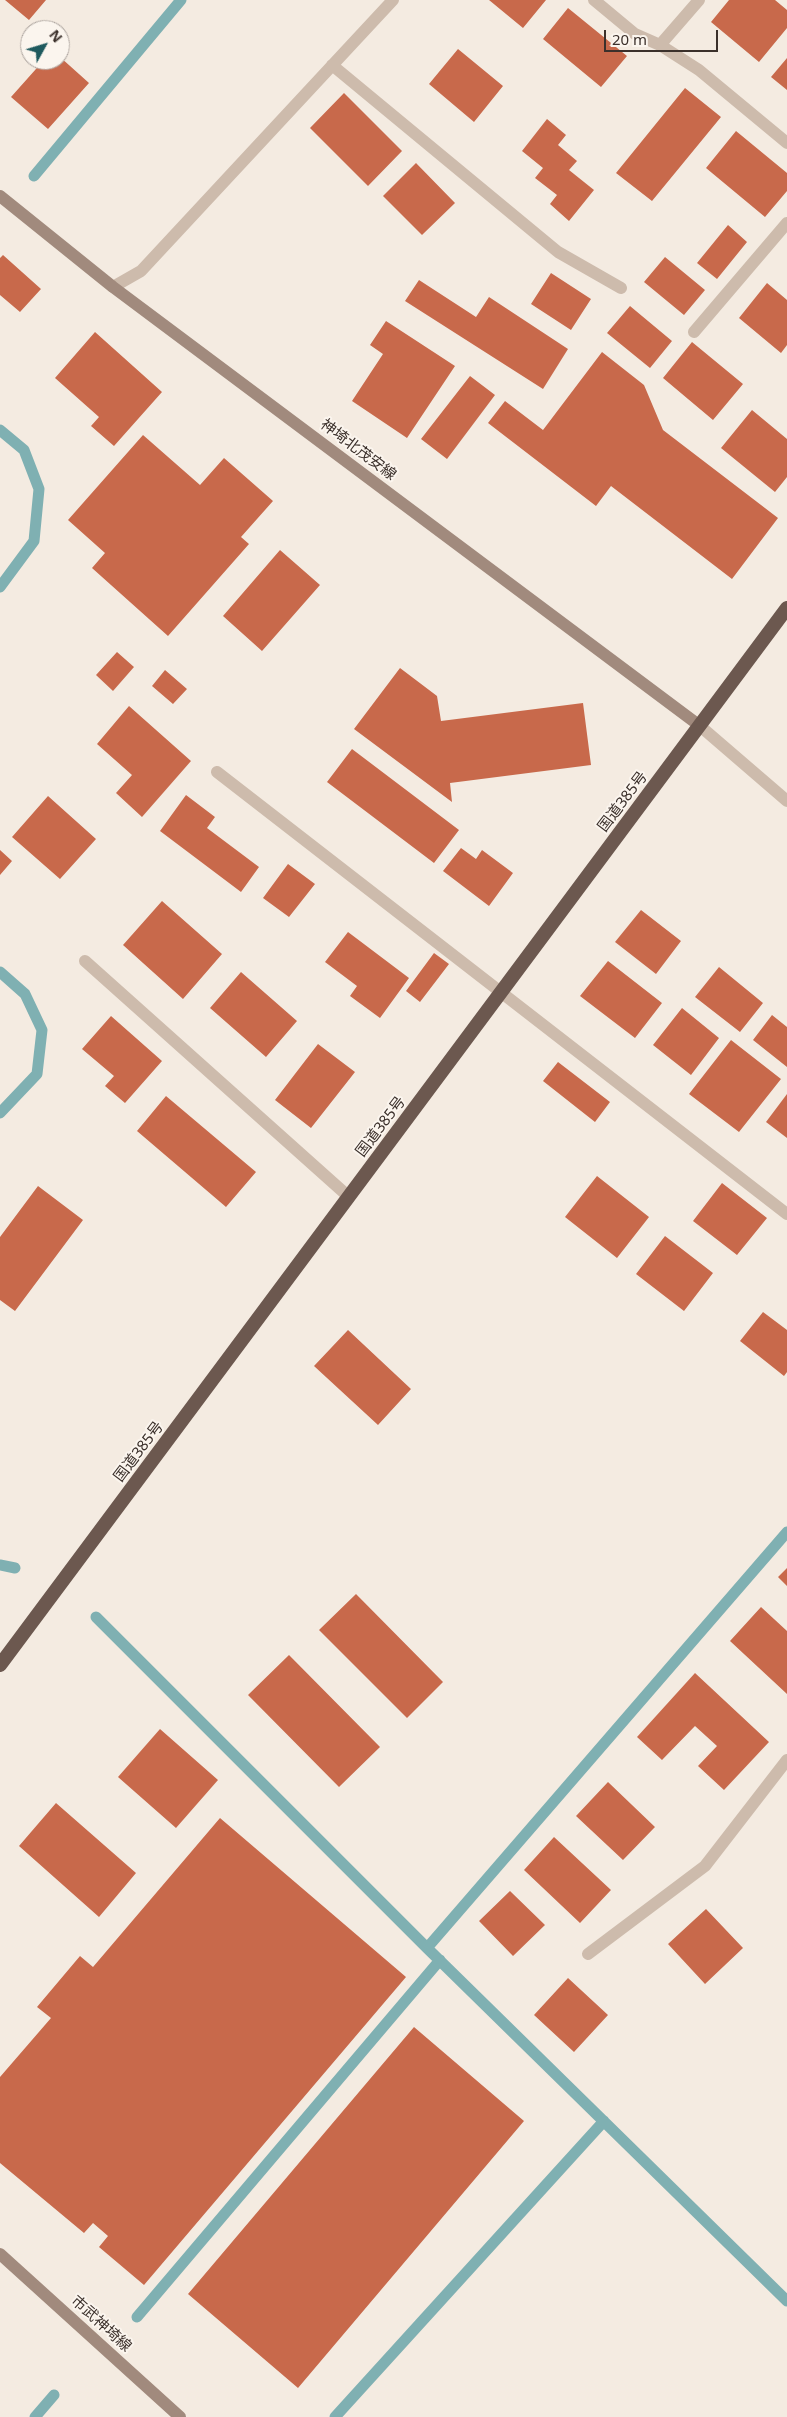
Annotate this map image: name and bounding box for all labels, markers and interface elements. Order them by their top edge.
north arrow [20,20,70,70]
scale bar [607,20,721,52]
text: N [45,25,67,46]
text: 20 m [612,29,647,49]
street label: 神埼北茂安線 [317,416,399,484]
street label: 国道385号 [595,768,651,836]
street label: 国道385号 [353,1093,409,1161]
street label: 国道385号 [111,1418,167,1486]
street label: 市武神埼線 [67,2292,135,2356]

